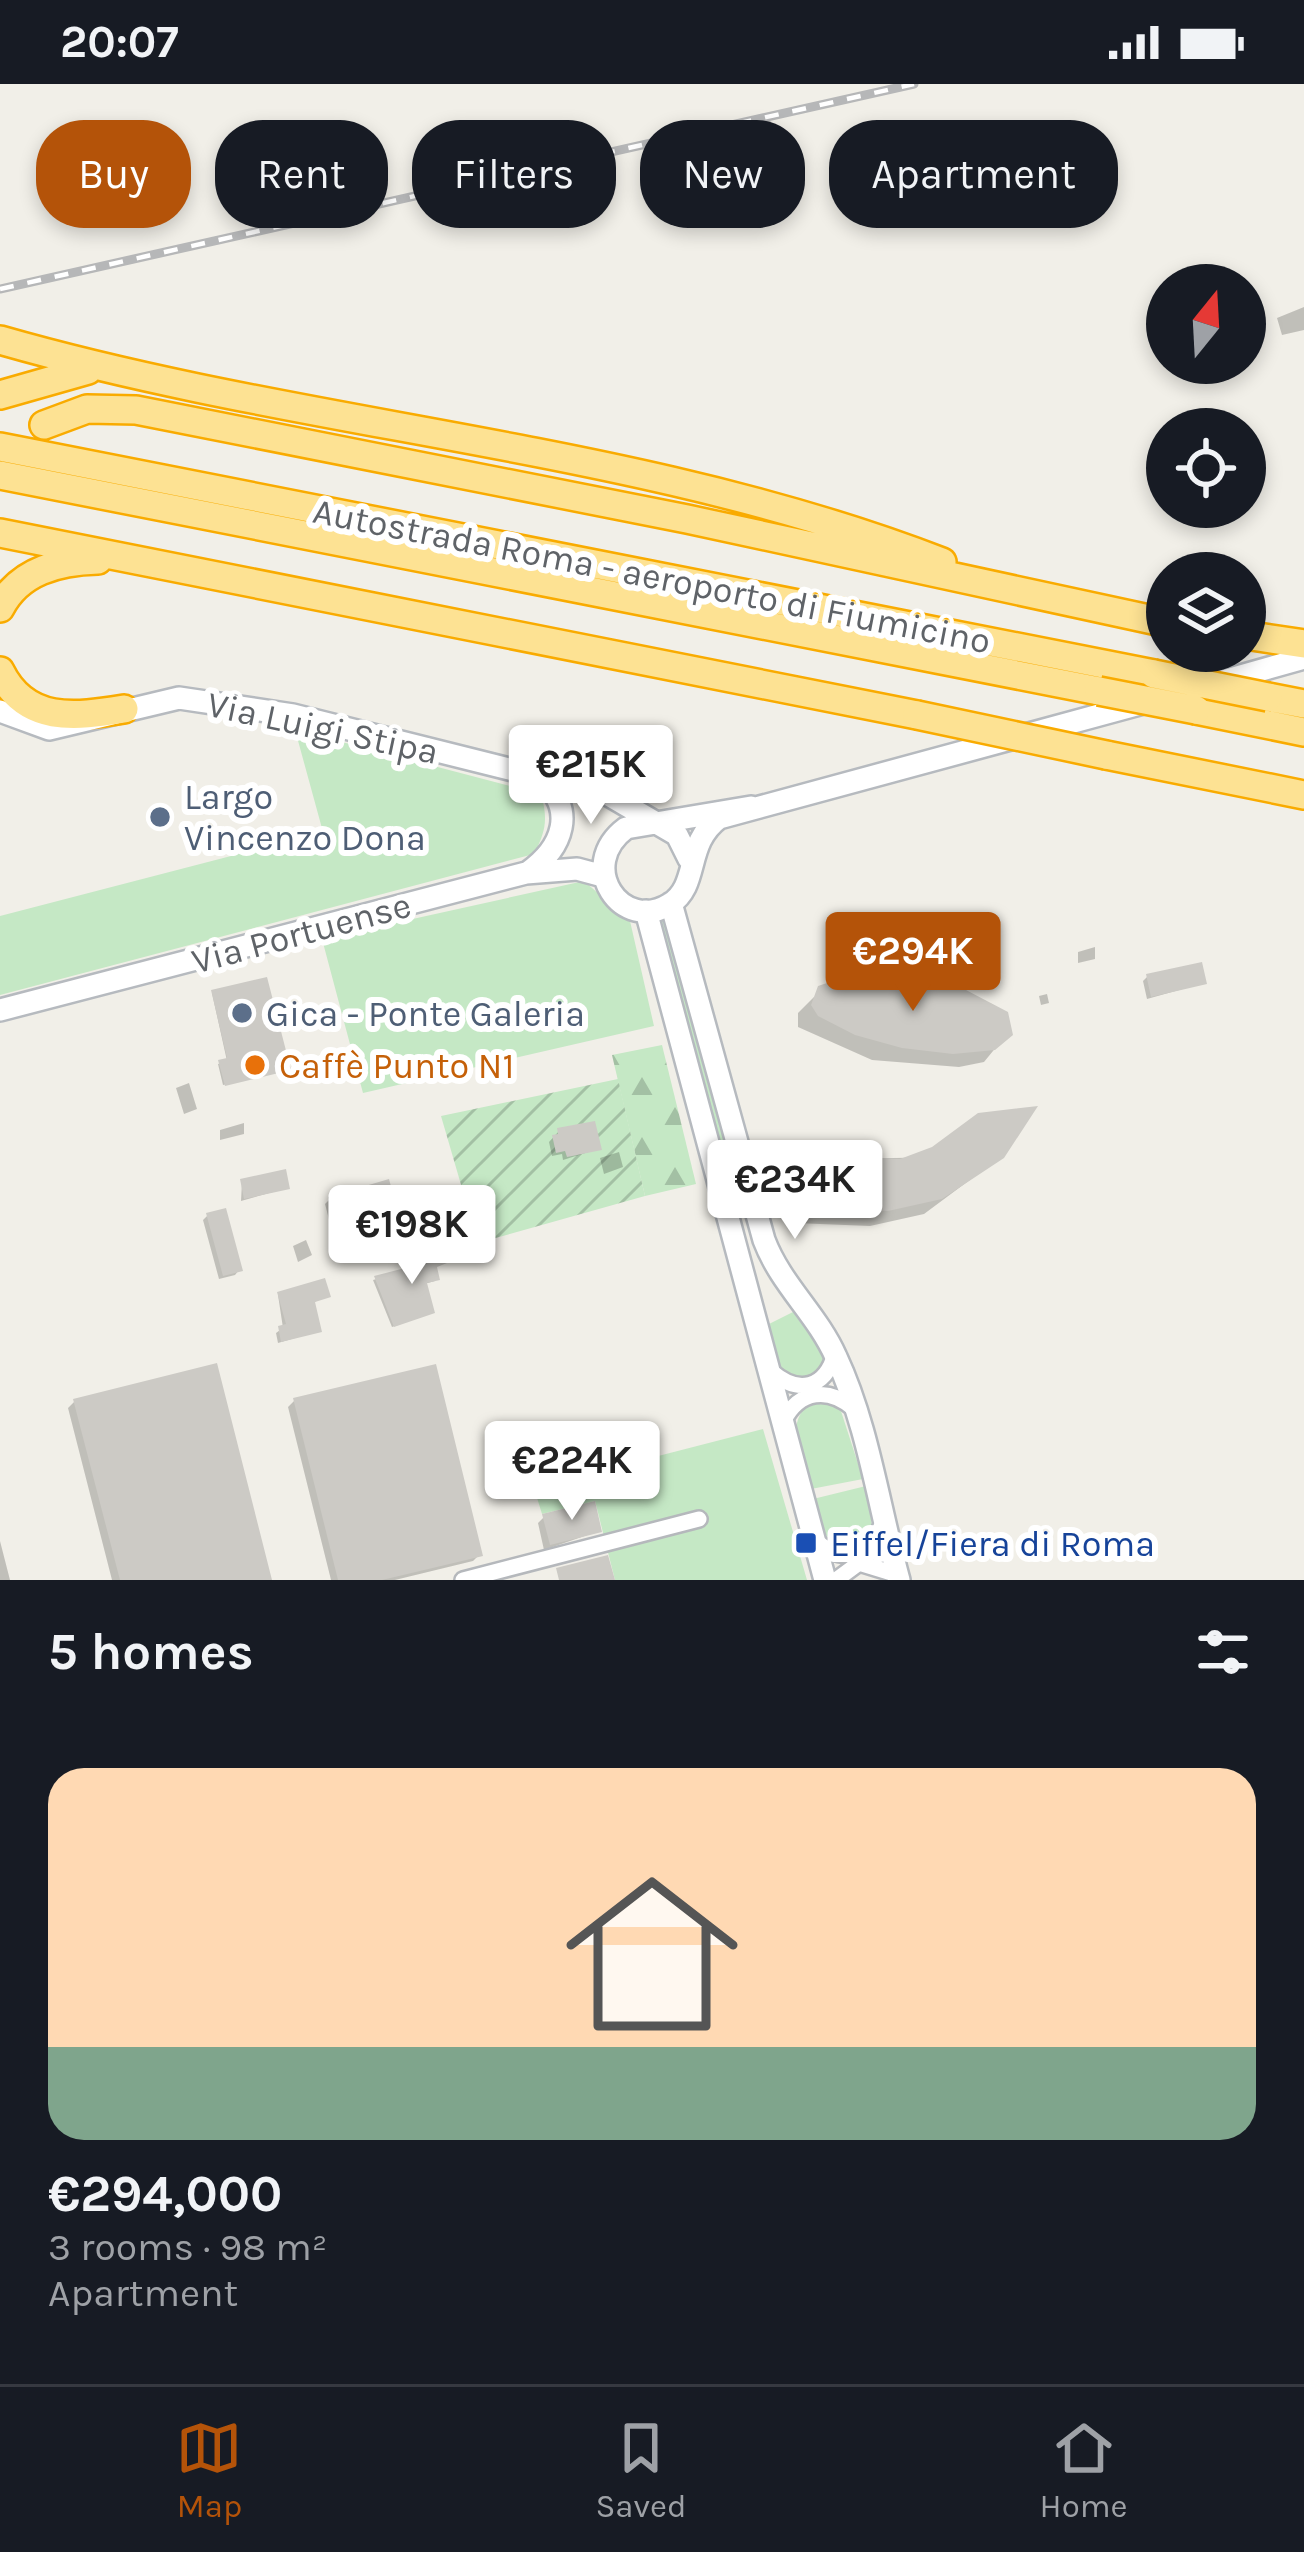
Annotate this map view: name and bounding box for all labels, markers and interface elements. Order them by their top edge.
text: 20:07 [60,16,179,68]
chip: Buy [36,120,191,228]
chip: Rent [215,120,388,228]
chip: Filters [412,120,616,228]
chip: New [640,120,805,228]
chip: Apartment [829,120,1118,228]
north arrow [1146,264,1266,384]
map controls [1146,264,1266,672]
button: locate [1146,408,1266,528]
street label: Autostrada Roma - aeroporto di Fiumicino [310,490,994,662]
button: layers [1146,552,1266,672]
street label: Via Luigi Stipa [203,683,442,773]
pin: €215K [507,725,675,827]
text: €215K [536,741,646,787]
place label: Largo Vincenzo Dona [184,776,426,859]
marker: Largo Vincenzo Dona [147,804,173,830]
street label: Via Portuense [187,884,415,982]
pin: €294K [829,912,997,1014]
text: €294K [853,928,973,974]
place label: Gica - Ponte Galeria [266,993,585,1035]
marker: Gica - Ponte Galeria [229,1000,255,1026]
place label: Caffè Punto N1 [279,1045,514,1087]
marker: Caffè Punto N1 [242,1052,268,1078]
pin: €234K [711,1140,879,1242]
text: €234K [734,1156,856,1202]
pin: €198K [328,1185,496,1287]
text: €198K [355,1201,469,1247]
pin: €224K [488,1421,656,1523]
text: €224K [512,1437,632,1483]
place label: Eiffel/Fiera di Roma [830,1523,1155,1565]
marker: Eiffel/Fiera di Roma [793,1530,819,1556]
icon: filters [1190,1619,1256,1685]
text: 5 homes [48,1622,254,1682]
icon: home [544,1846,760,2062]
text: €294,000 [48,2164,282,2224]
text: 3 rooms · 98 m² [48,2224,327,2270]
text: Apartment [48,2270,238,2316]
tab: Map [176,2415,242,2525]
tab: Saved [595,2415,687,2525]
tab: Home [1040,2415,1128,2525]

